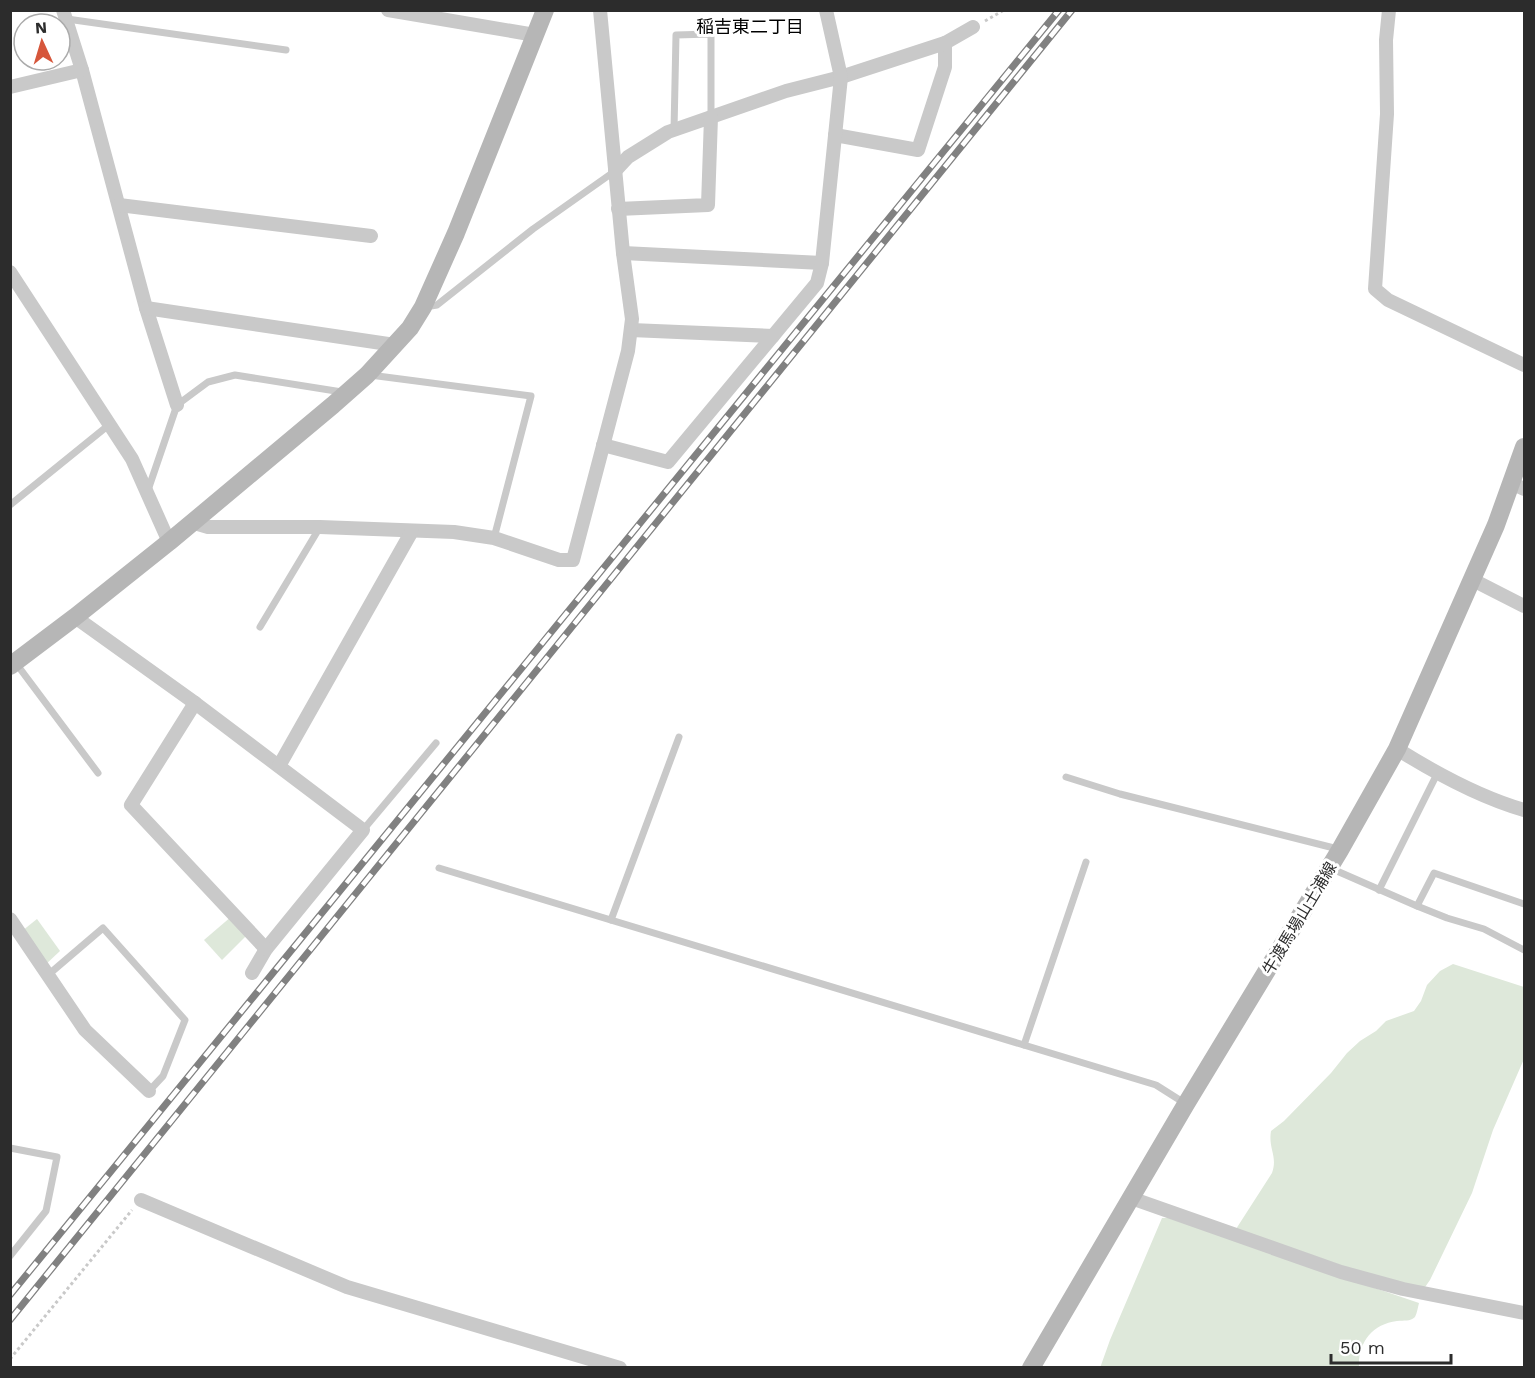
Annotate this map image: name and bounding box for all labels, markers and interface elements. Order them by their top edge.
north arrow [12,12,72,72]
district label: 稲吉東二丁目 [696,16,804,37]
text: N [34,18,48,37]
street label: 牛渡馬場山土浦線 [1258,858,1341,978]
scale bar [1331,1327,1451,1365]
text: 50 m [1340,1337,1385,1358]

